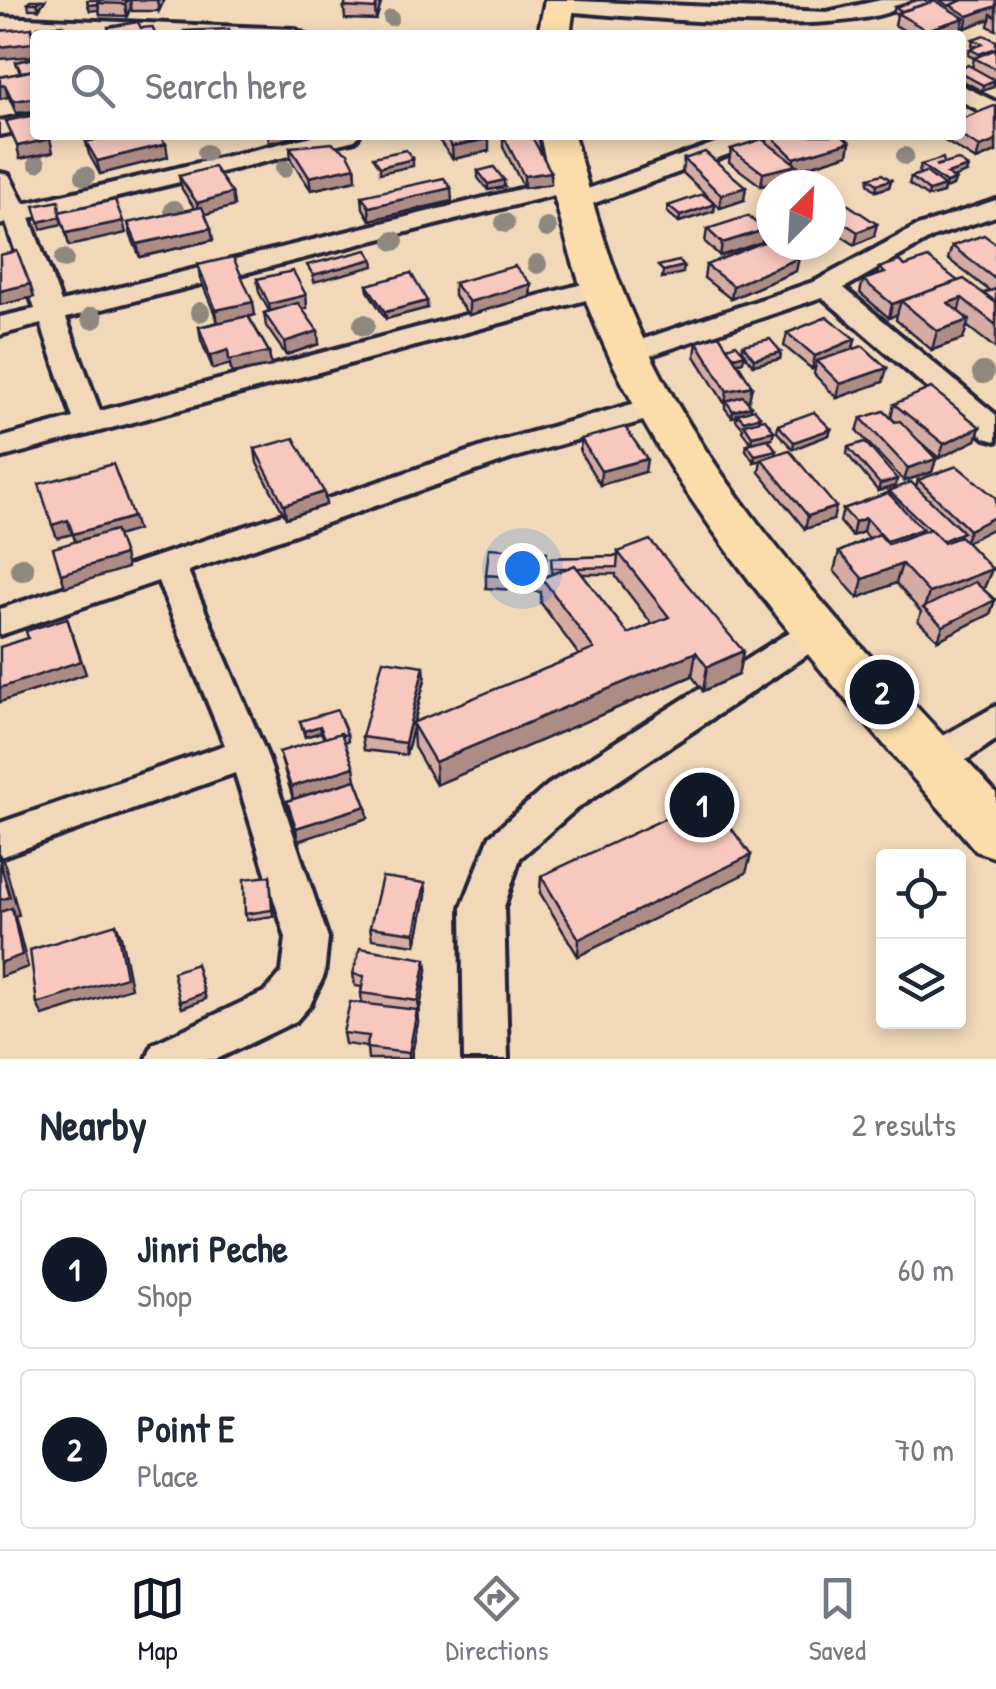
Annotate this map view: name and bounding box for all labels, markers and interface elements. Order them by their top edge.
search box [30,30,966,140]
icon: search [65,58,120,113]
text: Search here [145,59,307,111]
north arrow [756,170,846,260]
your location [497,543,548,594]
pin: 2 [850,654,914,730]
pin: 1 [670,768,734,842]
map controls [876,849,966,1029]
button: locate [876,849,966,939]
button: layers [876,939,966,1029]
text: Nearby [40,1096,147,1153]
text: 2 results [852,1103,956,1146]
text: Jinri Peche [137,1222,288,1274]
text: 1 [69,1248,80,1291]
text: 60 m [898,1248,954,1291]
text: Shop [137,1274,192,1317]
text: Point E [137,1402,235,1454]
text: 2 [67,1428,82,1471]
text: 70 m [895,1428,954,1471]
text: Place [137,1454,199,1497]
tab: Map [130,1571,185,1669]
tab: Directions [445,1571,548,1669]
tab: Saved [809,1571,866,1669]

